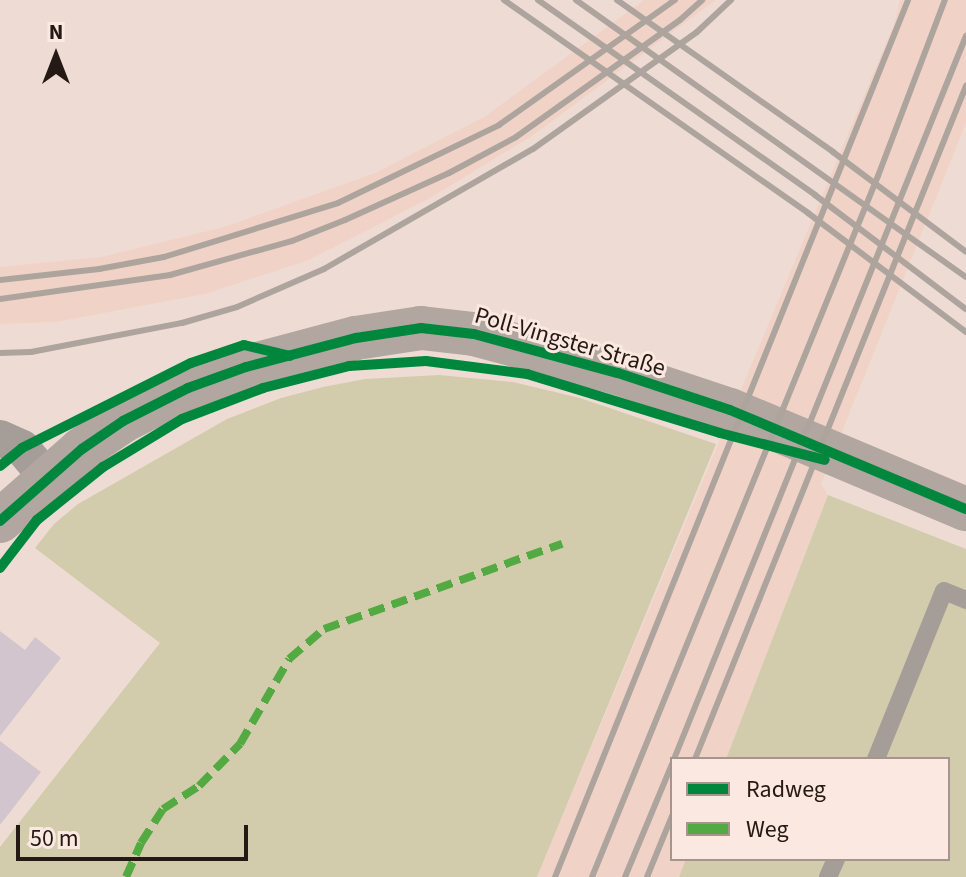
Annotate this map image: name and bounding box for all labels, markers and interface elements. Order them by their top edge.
north arrow [16,16,96,96]
text: N [49,16,63,48]
street label: Poll-Vingster Straße [471,301,669,383]
legend [670,757,950,861]
text: Radweg [746,772,826,807]
scale bar [20,809,252,859]
text: Weg [746,812,789,847]
text: 50 m [30,821,79,856]

